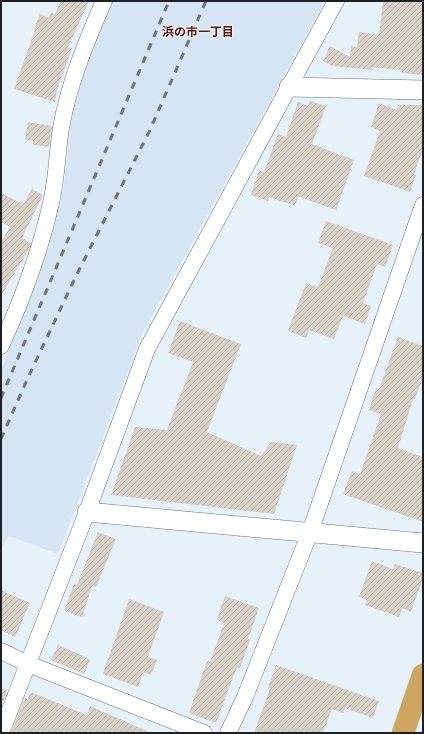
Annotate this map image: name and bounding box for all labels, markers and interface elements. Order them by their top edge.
district label: 浜の市一丁目 [162,24,234,40]

